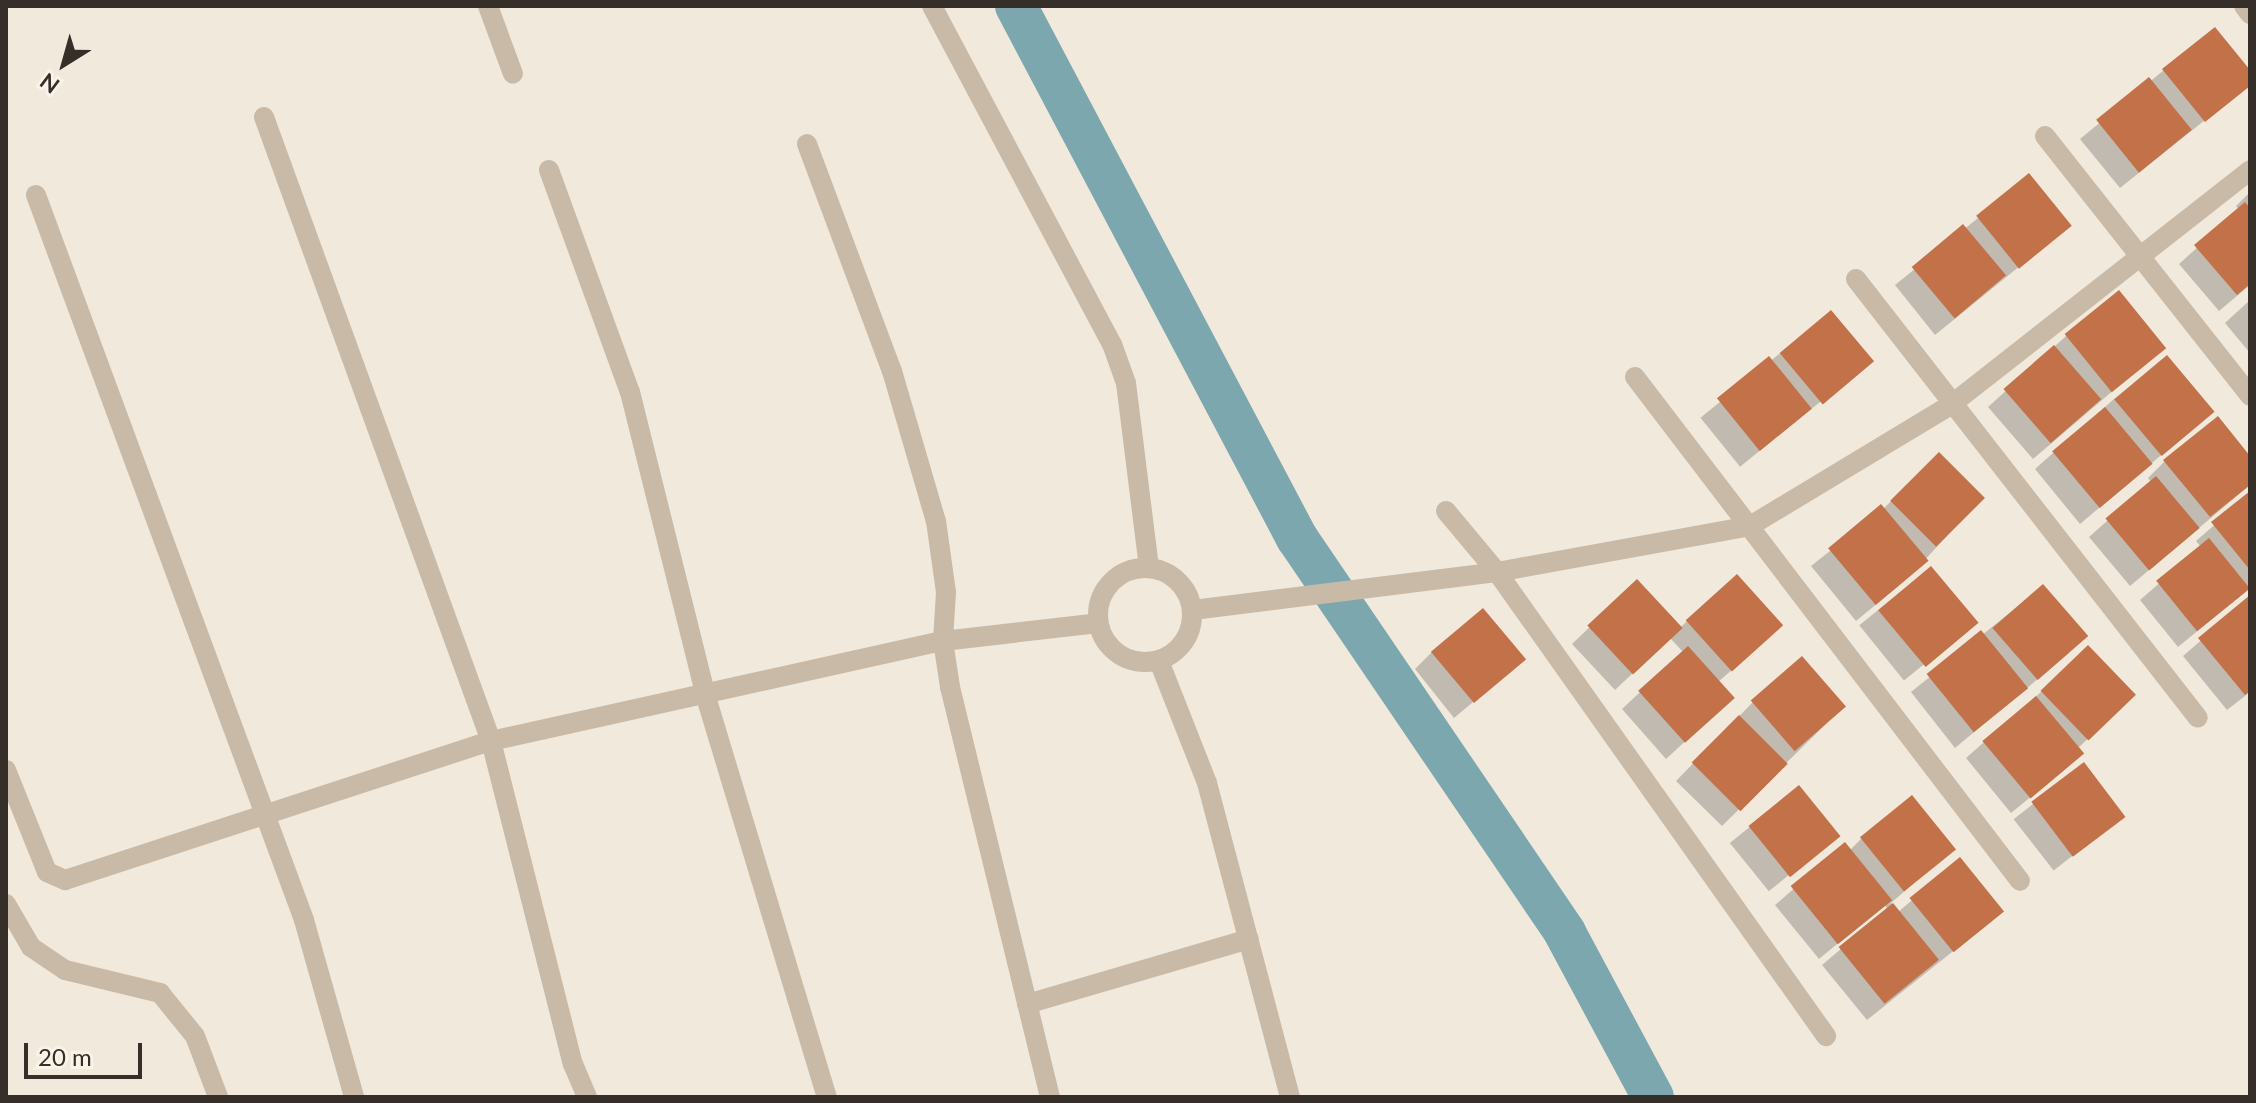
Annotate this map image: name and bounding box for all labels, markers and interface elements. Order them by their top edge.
north arrow [24,24,104,104]
text: N [34,68,64,99]
scale bar [28,1027,146,1077]
text: 20 m [38,1042,92,1071]

